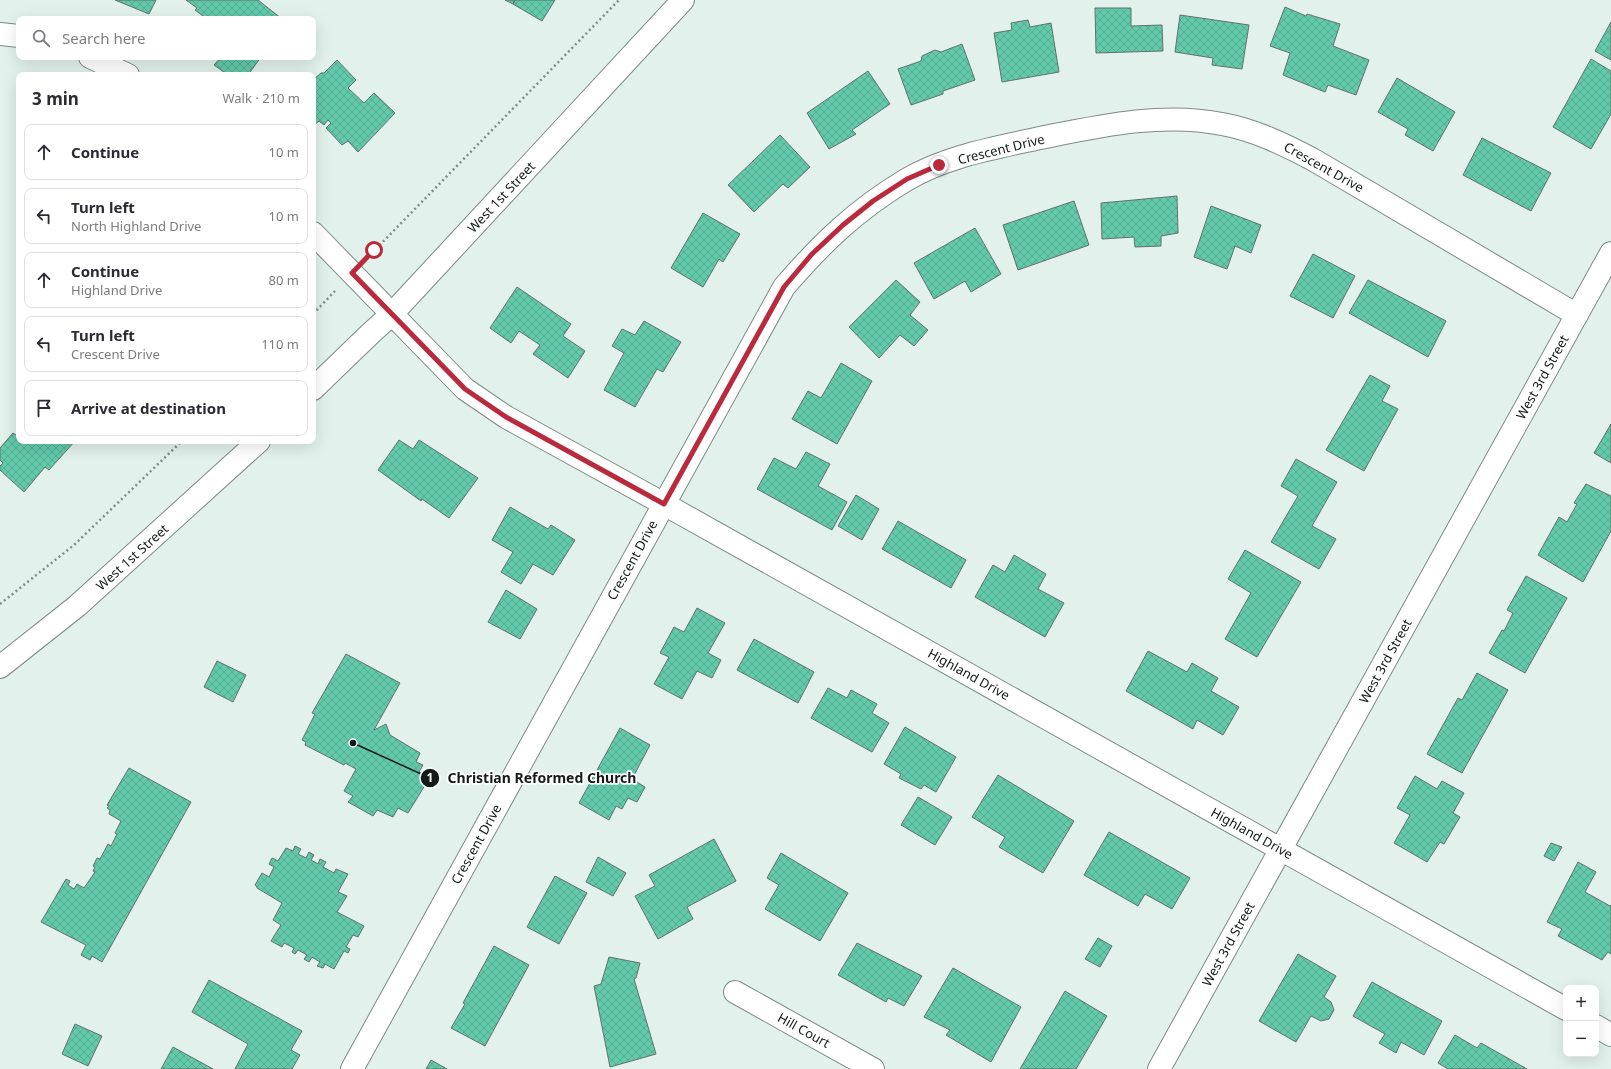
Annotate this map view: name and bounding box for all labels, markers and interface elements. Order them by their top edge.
search box [16,16,316,60]
icon: search [30,27,52,49]
text: Search here [62,28,145,48]
text: 3 min [32,87,79,110]
text: Walk · 210 m [222,89,300,107]
street label: Crescent Drive [956,130,1046,168]
street label: Crescent Drive [1281,138,1367,196]
icon: ahead [33,141,55,163]
text: Continue [71,142,139,162]
text: 10 m [269,143,299,161]
route end [930,156,948,174]
street label: West 1st Street [463,157,539,237]
text: Turn left [71,197,135,217]
icon: left [33,205,55,227]
text: 10 m [269,207,299,225]
text: North Highland Drive [71,217,201,235]
route start [365,241,383,259]
text: Continue [71,261,139,281]
icon: ahead [33,269,55,291]
text: 80 m [269,271,299,289]
text: Highland Drive [71,281,162,299]
text: Turn left [71,325,135,345]
street label: West 3rd Street [1511,331,1573,422]
icon: left [33,333,55,355]
text: 110 m [261,335,299,353]
text: Crescent Drive [71,345,160,363]
icon: arrive [33,397,55,419]
text: Arrive at destination [71,398,226,418]
street label: Crescent Drive [603,517,661,603]
street label: West 1st Street [92,519,172,594]
street label: West 3rd Street [1354,615,1416,706]
street label: Highland Drive [925,644,1013,704]
callout: Christian Reformed Church [420,765,645,791]
text: Christian Reformed Church [448,768,636,787]
text: 1 [427,769,433,786]
street label: Crescent Drive [447,801,505,887]
street label: Highland Drive [1208,803,1296,863]
street label: West 3rd Street [1197,898,1259,989]
map controls [1563,985,1599,1057]
button: + [1563,985,1599,1021]
street label: Hill Court [775,1008,834,1052]
button: − [1563,1021,1599,1057]

